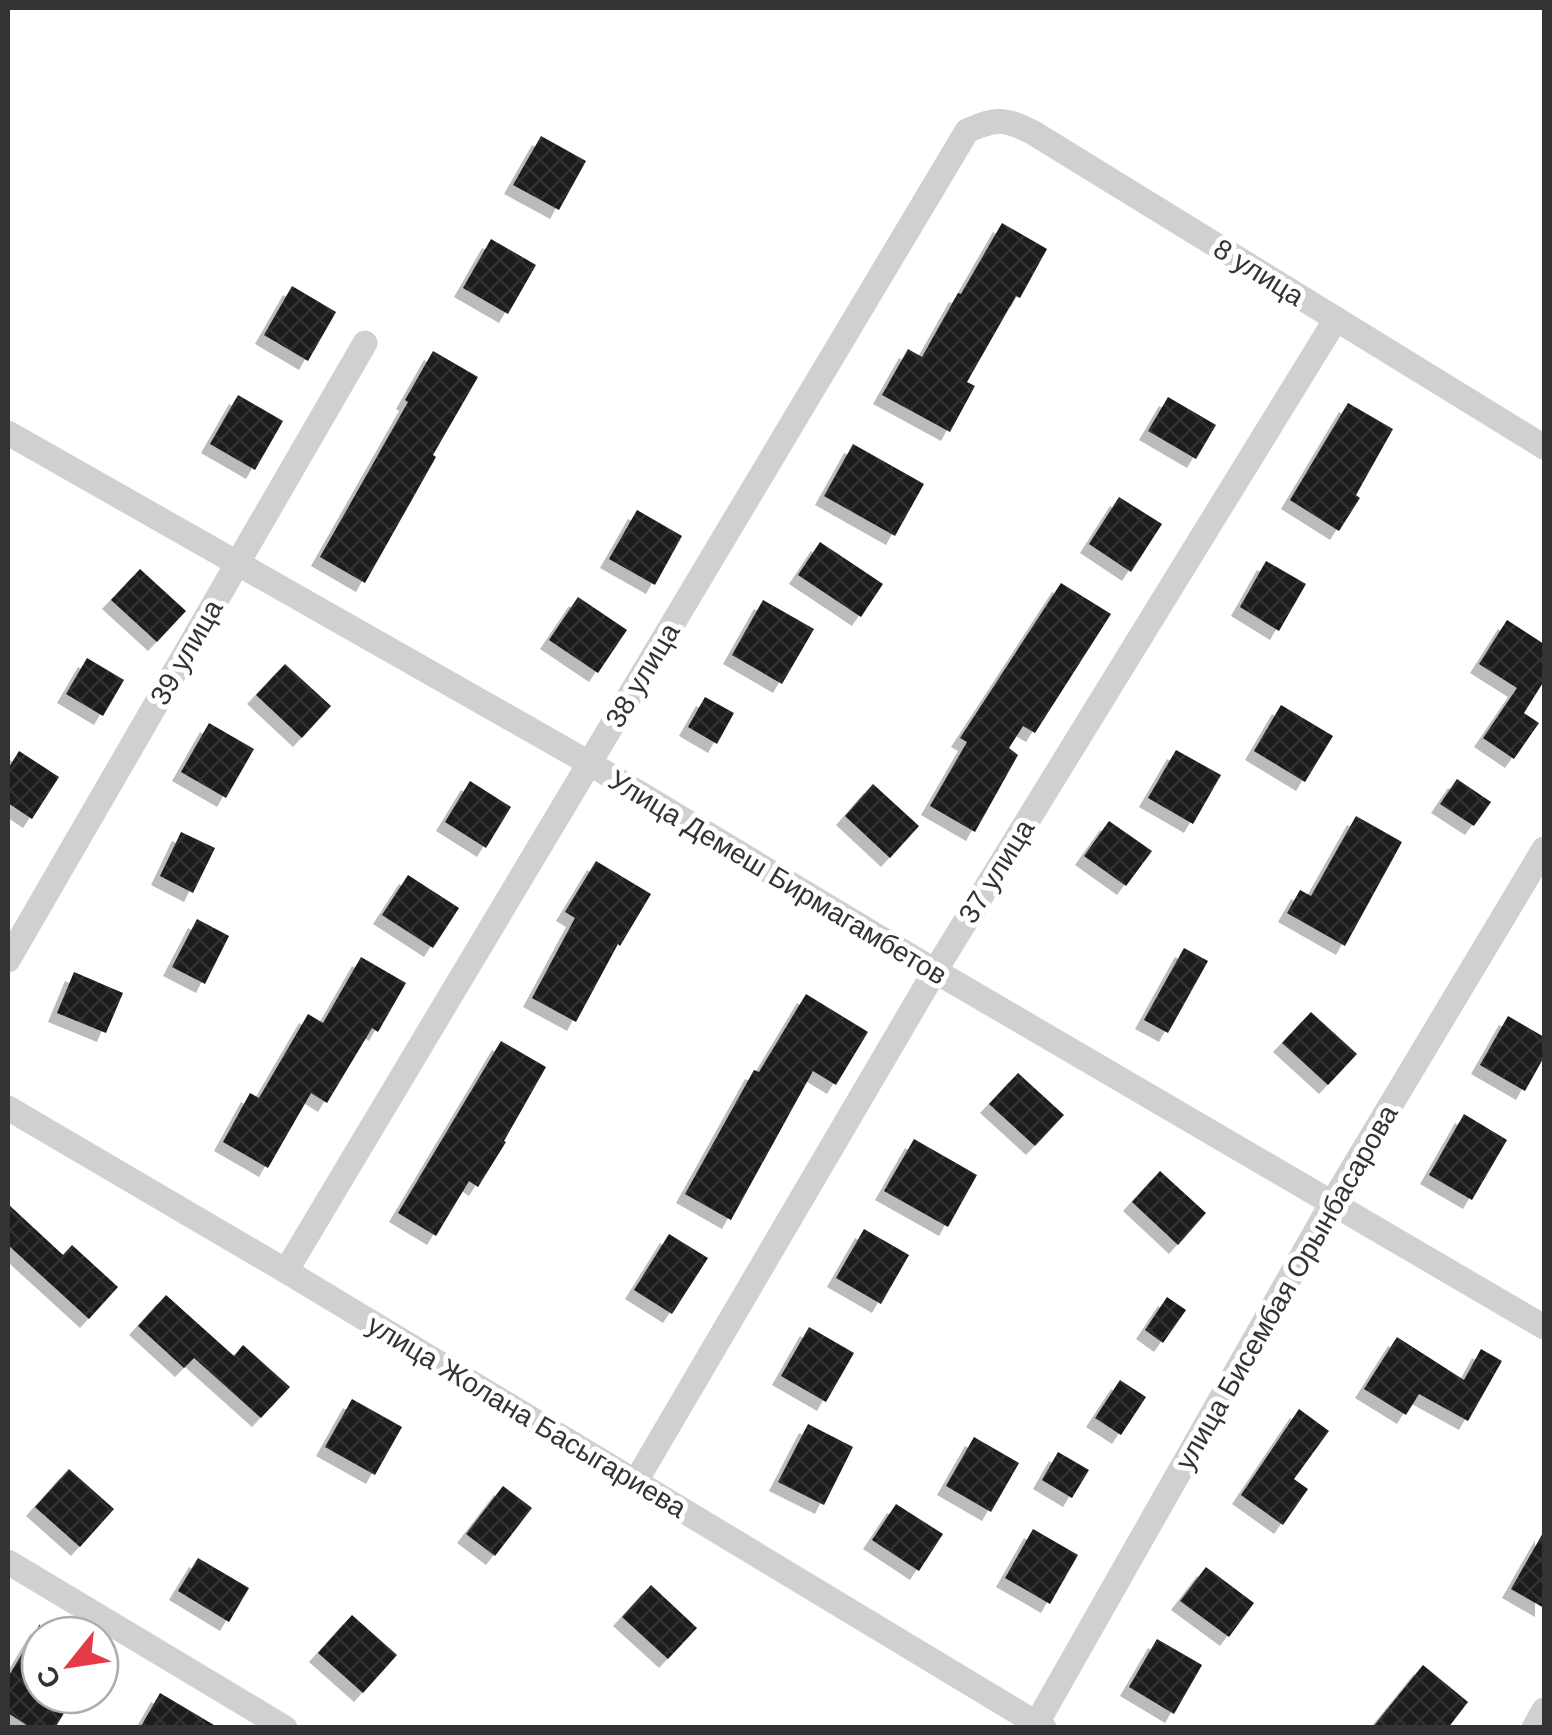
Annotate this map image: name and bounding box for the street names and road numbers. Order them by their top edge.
street label: 8 улица [1208,233,1310,312]
street label: 39 улица [144,594,229,710]
street label: 38 улица [599,617,686,733]
street label: Улица Демеш Бирмагамбетов [603,764,952,991]
street label: 37 улица [953,814,1041,929]
street label: улица Бисембая Орынбасарова [1169,1099,1404,1475]
street label: улица Жолана Басыгариева [362,1309,692,1524]

